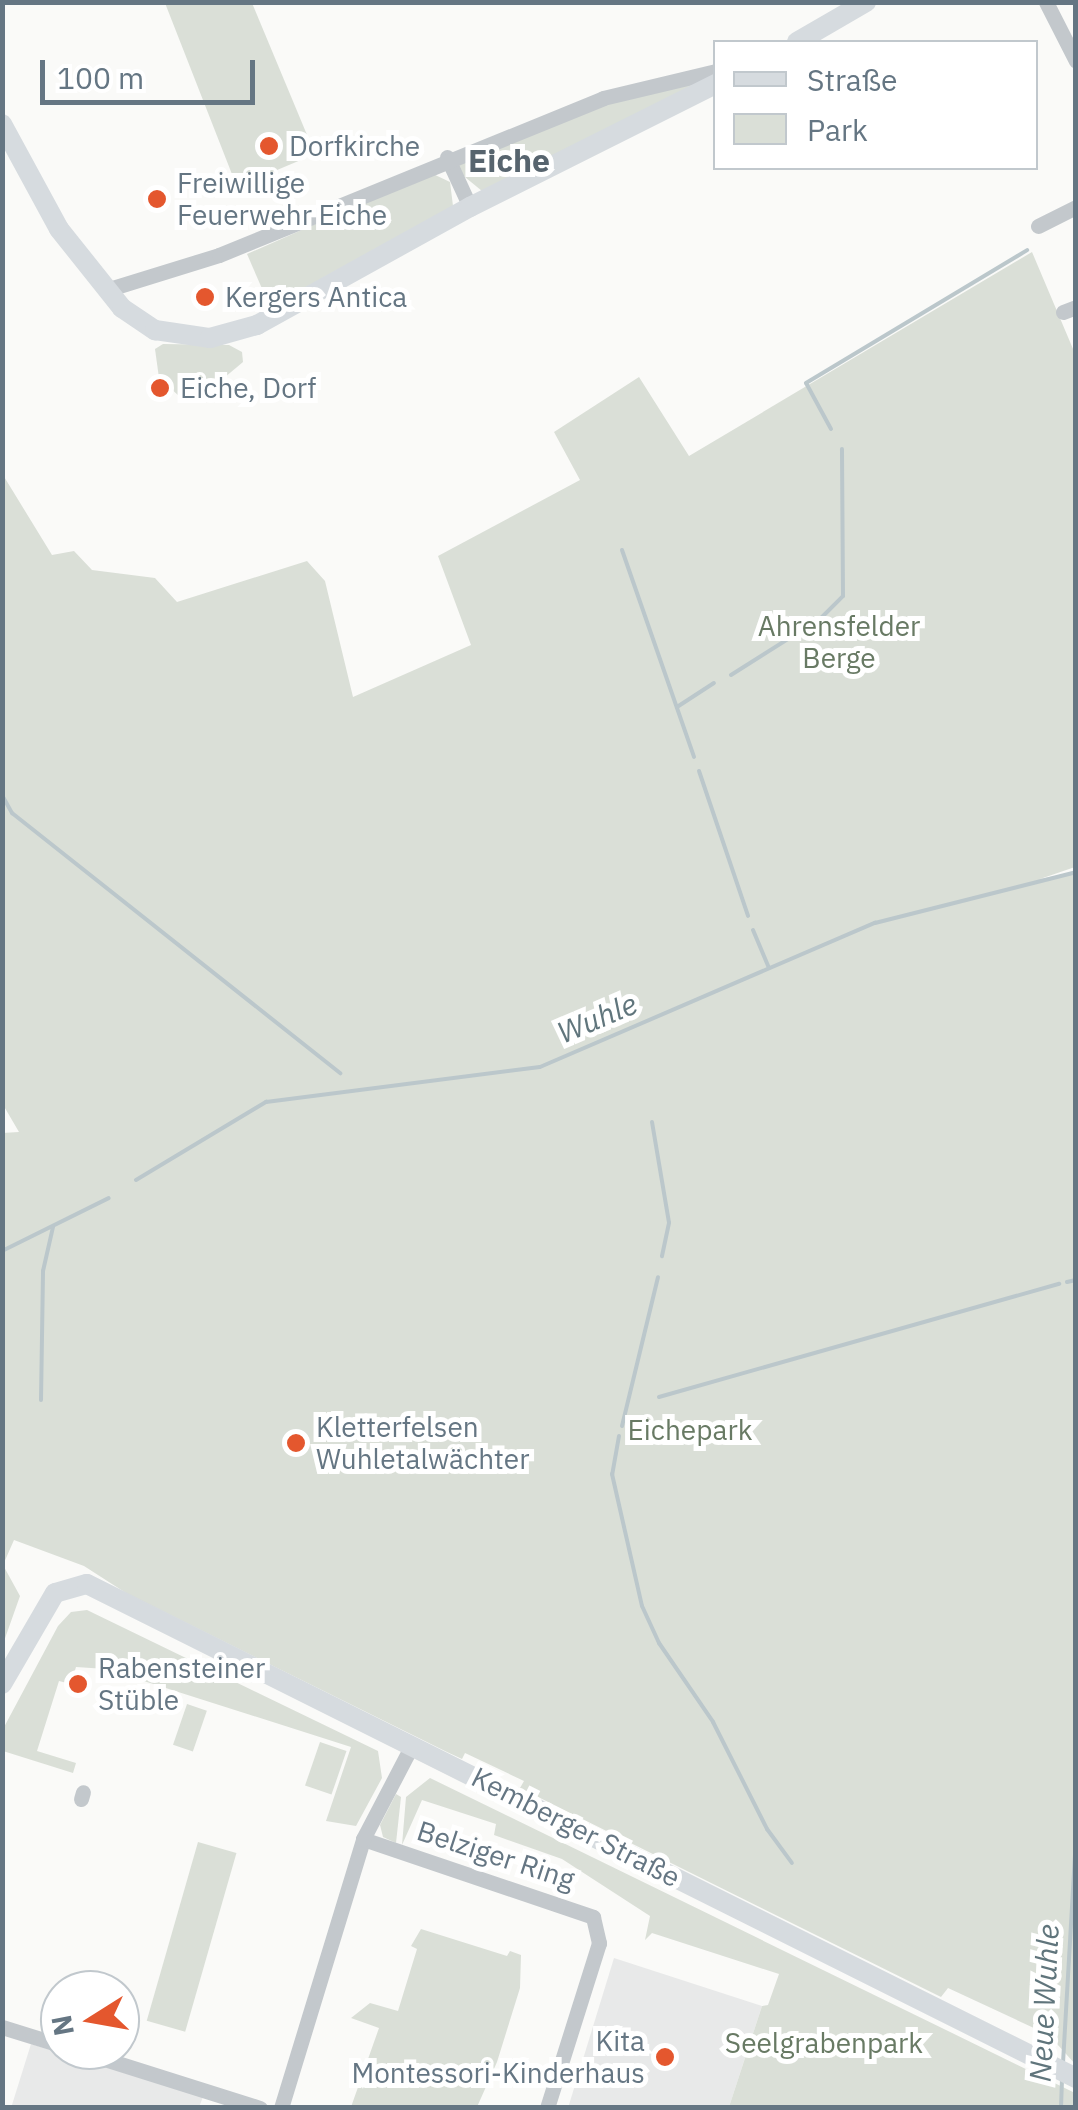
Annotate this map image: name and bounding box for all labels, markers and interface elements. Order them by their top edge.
scale bar [45,40,260,102]
legend [713,40,1038,170]
text: 100 m [57,58,144,97]
text: Straße [807,60,898,99]
text: Park [807,110,868,149]
place label: Dorfkirche [289,129,420,163]
marker: Dorfkirche [258,135,280,157]
district label: Eiche [468,141,550,179]
place label: Freiwillige Feuerwehr Eiche [177,166,387,232]
marker: Freiwillige Feuerwehr Eiche [146,188,168,210]
place label: Kergers Antica [225,280,407,314]
marker: Kergers Antica [194,286,216,308]
place label: Eiche, Dorf [180,371,316,405]
marker: Eiche, Dorf [149,377,171,399]
park label: Ahrensfelder Berge [758,609,920,675]
water label: Wuhle [552,985,642,1051]
place label: Kletterfelsen Wuhletalwächter [316,1410,529,1476]
park label: Eichepark [628,1413,752,1447]
marker: Kletterfelsen Wuhletalwächter [285,1432,307,1454]
place label: Rabensteiner Stüble [98,1651,265,1717]
marker: Rabensteiner Stüble [67,1673,89,1695]
street label: Kemberger Straße [466,1760,686,1894]
street label: Belziger Ring [413,1814,579,1896]
water label: Neue Wuhle [1022,1923,1066,2083]
north arrow [40,1970,140,2070]
text: N [42,2012,82,2039]
place label: Kita Montessori-Kinderhaus [351,2024,645,2090]
park label: Seelgrabenpark [725,2026,923,2060]
marker: Kita Montessori-Kinderhaus [654,2046,676,2068]

